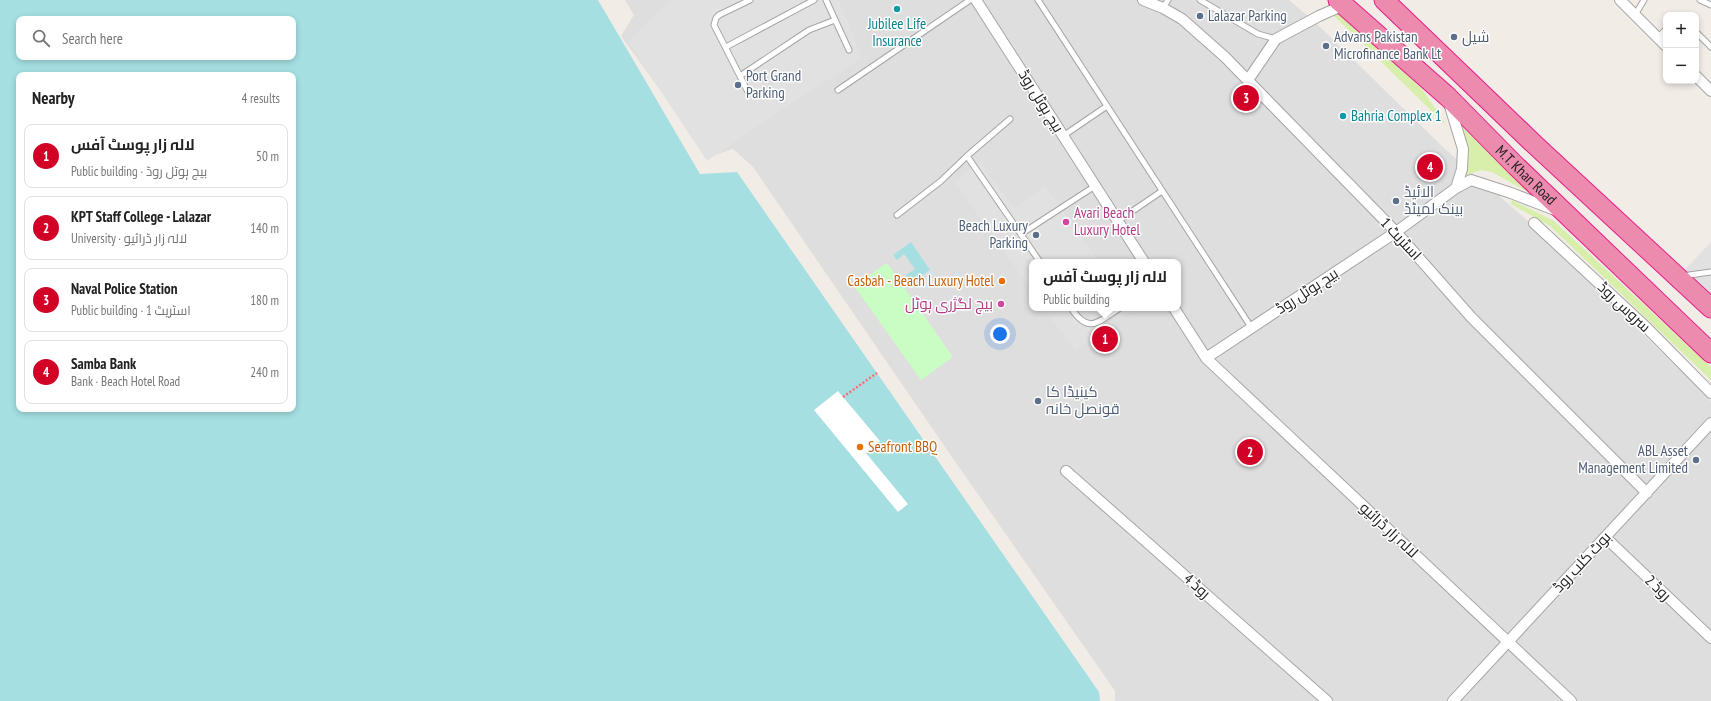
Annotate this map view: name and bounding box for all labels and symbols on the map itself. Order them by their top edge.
marker: Jubilee Life Insurance [892,4,902,14]
place label: Lalazar Parking [1208,6,1287,25]
marker: Lalazar Parking [1195,11,1205,21]
place label: Jubilee Life Insurance [867,14,926,50]
place label: Advans Pakistan Microfinance Bank Lt [1334,27,1441,63]
place label: شیل [1462,27,1489,47]
marker: شیل [1449,32,1459,42]
marker: Advans Pakistan Microfinance Bank Lt [1321,41,1331,51]
place label: Port Grand Parking [746,66,801,102]
street label: بیچ ہوٹل روڈ [1013,66,1068,137]
marker: Port Grand Parking [733,80,743,90]
pin: 3 [1233,83,1259,113]
place label: Bahria Complex 1 [1351,106,1442,125]
marker: Bahria Complex 1 [1338,111,1348,121]
street label: M.T. Khan Road [1492,141,1561,209]
pin: 4 [1417,152,1443,182]
place label: الائیڈ بینک لمیٹڈ [1404,182,1463,218]
marker: الائیڈ بینک لمیٹڈ [1391,196,1401,206]
place label: Avari Beach Luxury Hotel [1074,203,1140,239]
street label: اسٹریٹ 1 [1377,213,1426,264]
place label: Beach Luxury Parking [959,216,1028,252]
marker: Avari Beach Luxury Hotel [1061,217,1071,227]
marker: Beach Luxury Parking [1031,230,1041,240]
street label: بیچ ہوٹل روڈ [1272,263,1343,319]
place label: Casbah - Beach Luxury Hotel [847,271,995,290]
marker: Casbah - Beach Luxury Hotel [997,276,1007,286]
street label: سروس روڈ [1593,277,1655,337]
place label: بیچ لگژری ہوٹل [905,294,993,315]
marker: بیچ لگژری ہوٹل [996,299,1006,309]
your location [990,324,1010,344]
pin: 1 [1092,324,1118,354]
place label: کینیڈا کا قونصل خانہ [1046,382,1120,419]
marker: کینیڈا کا قونصل خانہ [1033,396,1043,406]
place label: Seafront BBQ [868,437,938,456]
pin: 2 [1237,437,1263,467]
place label: ABL Asset Management Limited [1578,441,1688,477]
marker: Seafront BBQ [855,442,865,452]
marker: ABL Asset Management Limited [1691,455,1701,465]
street label: لالہ زار ڈرائیو [1356,498,1423,561]
street label: بوٹ کلب روڈ [1549,527,1615,596]
street label: روڈ 4 [1180,569,1215,602]
street label: روڈ 2 [1641,571,1675,605]

